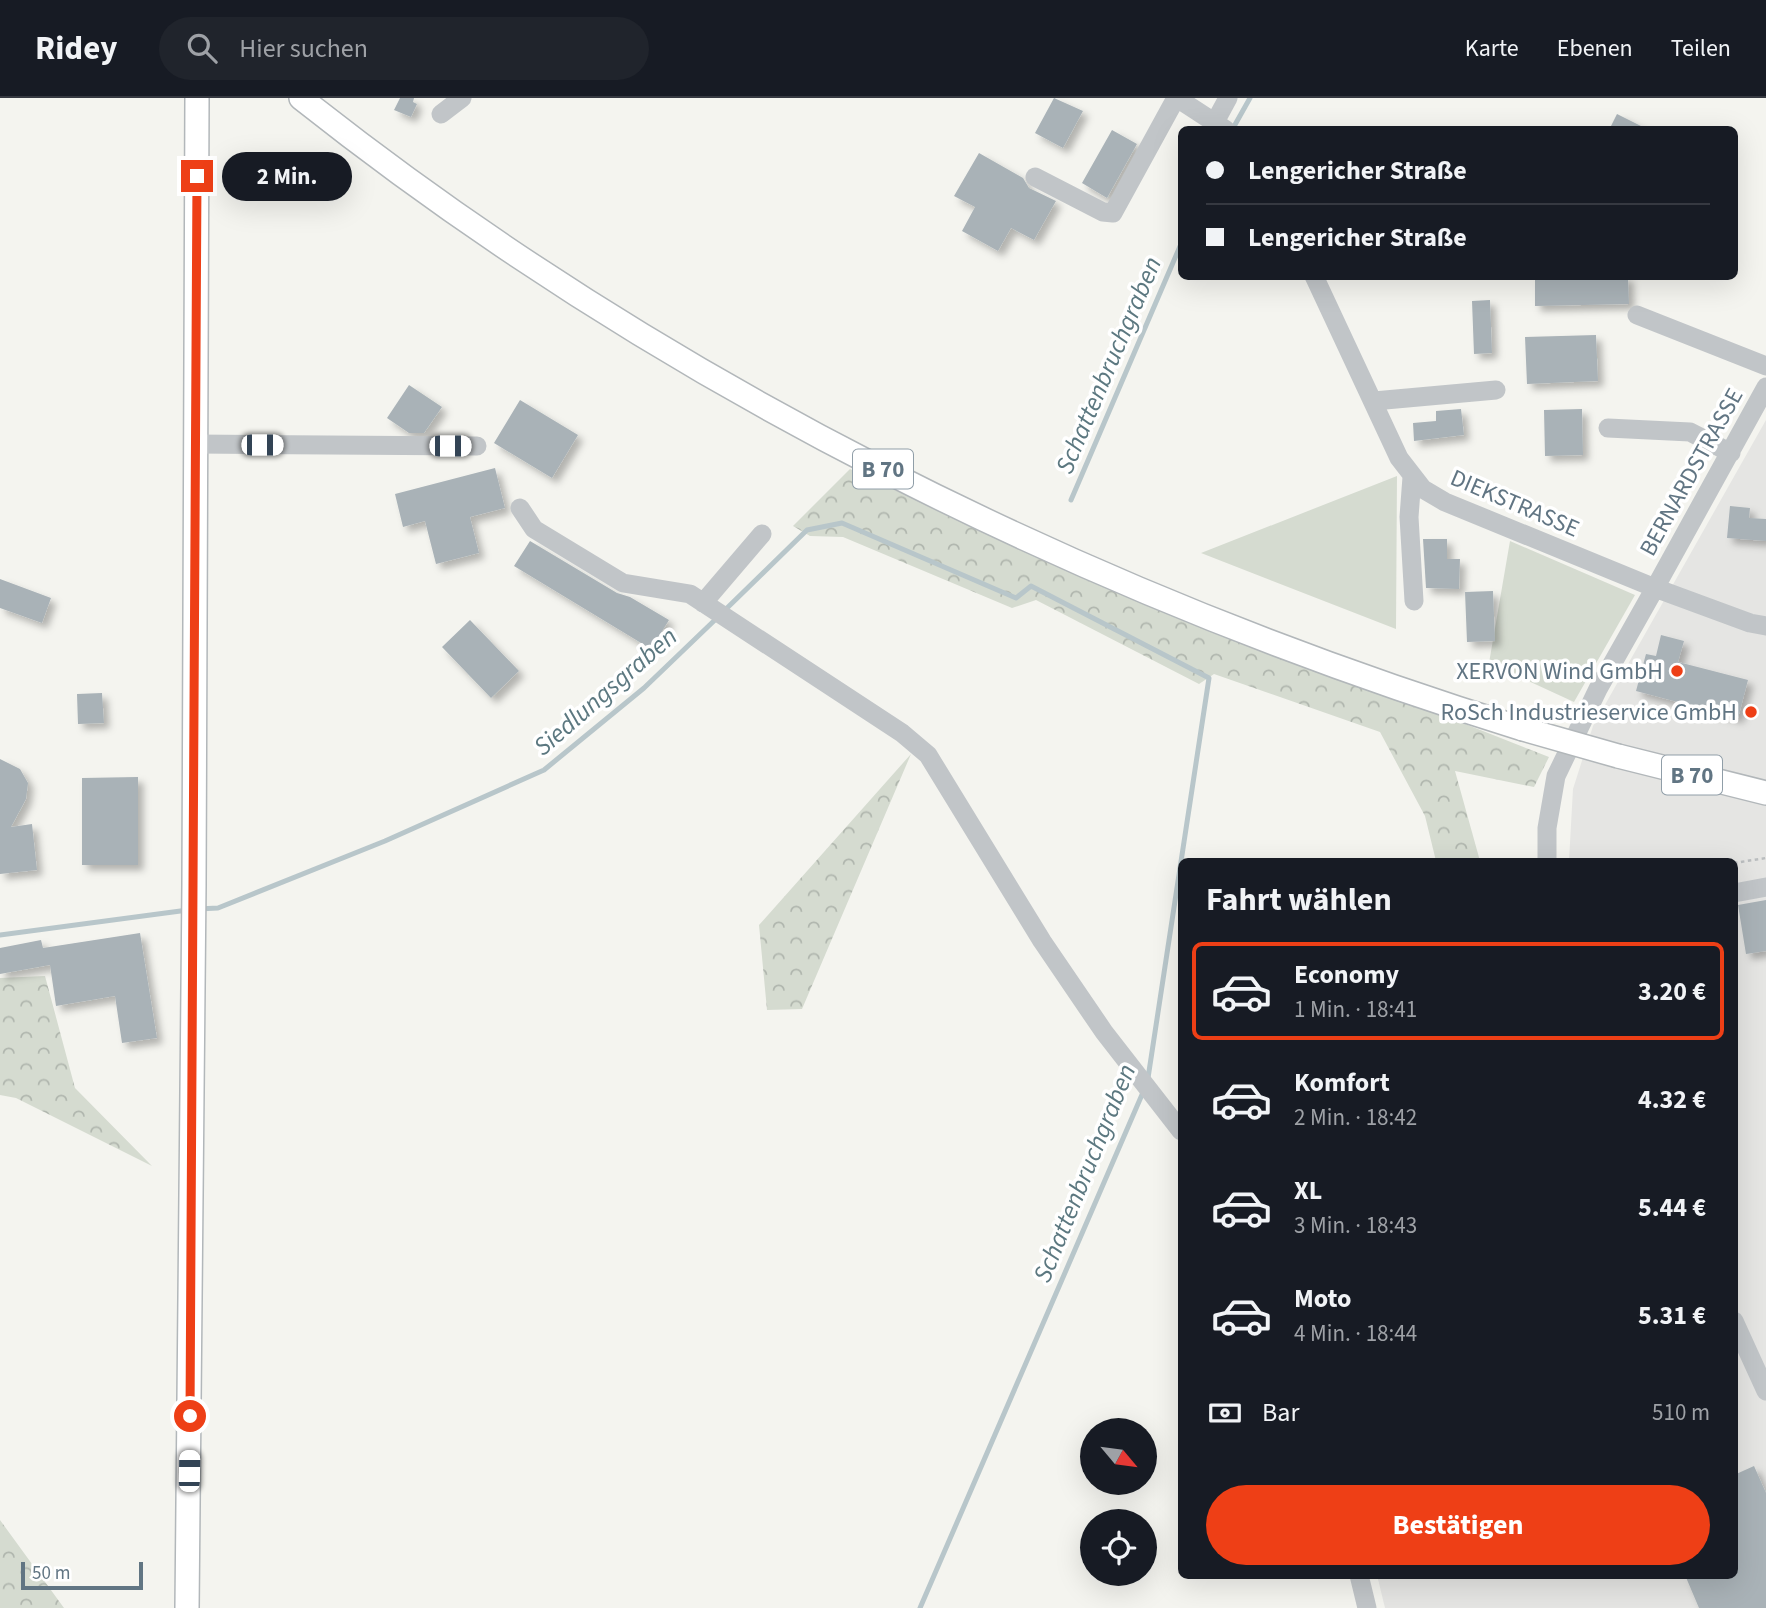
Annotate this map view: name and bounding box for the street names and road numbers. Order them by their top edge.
street label: BERNARDSTRASSE [1631,382,1752,563]
road number: B 70 [853,450,913,488]
street label: DIEKSTRASSE [1445,461,1585,546]
road number: B 70 [1662,755,1722,794]

